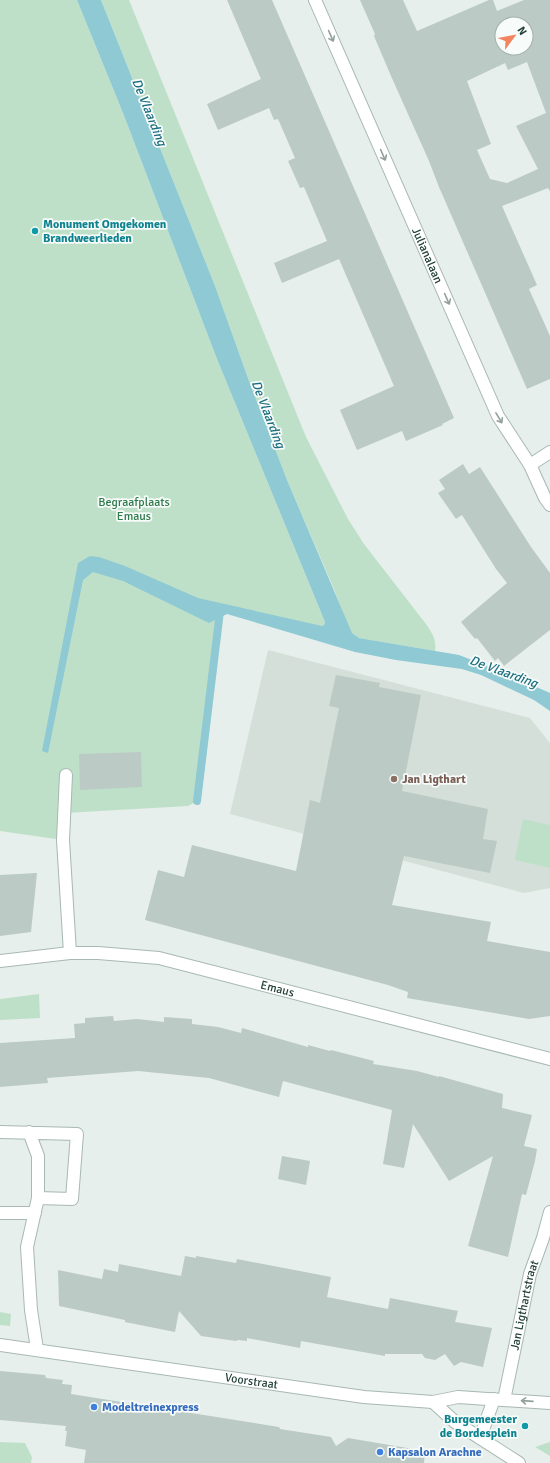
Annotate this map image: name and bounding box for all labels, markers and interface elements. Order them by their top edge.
north arrow [494,16,534,56]
text: N [515,24,530,38]
one-way arrow [328,29,335,41]
water label: De Vlaarding [128,76,170,149]
one-way arrow [380,148,387,160]
place label: Monument Omgekomen Brandweerlieden [43,217,167,246]
street label: Julianalaan [408,225,446,286]
marker: Monument Omgekomen Brandweerlieden [30,226,40,236]
one-way arrow [444,293,451,305]
water label: De Vlaarding [248,378,289,452]
one-way arrow [496,412,504,424]
park label: Begraafplaats Emaus [98,495,170,524]
water label: De Vlaarding [467,652,541,692]
place label: Jan Ligthart [402,772,466,787]
marker: Jan Ligthart [389,774,399,784]
street label: Emaus [259,978,296,1001]
street label: Jan Ligthartstraat [507,1258,542,1352]
street label: Voorstraat [224,1370,279,1393]
one-way arrow [521,1398,534,1405]
place label: Modeltreinexpress [102,1400,200,1415]
marker: Modeltreinexpress [89,1402,99,1412]
place label: Burgemeester de Bordesplein [440,1412,517,1441]
marker: Burgemeester de Bordesplein [520,1421,530,1431]
place label: Kapsalon Arachne [388,1445,482,1460]
marker: Kapsalon Arachne [375,1447,385,1457]

